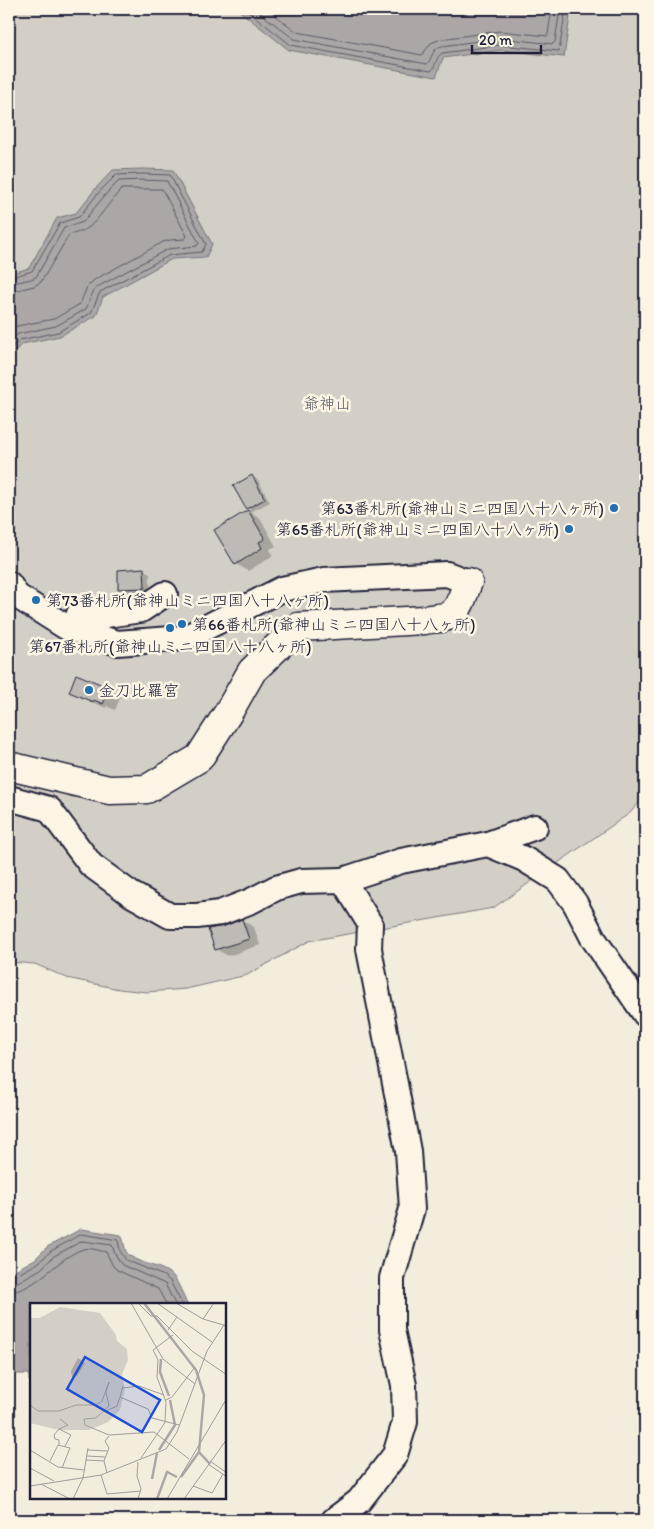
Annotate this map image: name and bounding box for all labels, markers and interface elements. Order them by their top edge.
scale bar [472,22,540,54]
text: 20 m [479,31,513,49]
park label: 爺神山 [303,394,351,413]
place label: 第63番札所(爺神山ミニ四国八十八ヶ所) [320,499,604,518]
marker: 第63番札所(爺神山ミニ四国八十八ヶ所) [608,502,620,514]
place label: 第65番札所(爺神山ミニ四国八十八ヶ所) [276,520,559,539]
marker: 第65番札所(爺神山ミニ四国八十八ヶ所) [563,523,575,535]
place label: 第73番札所(爺神山ミニ四国八十八ヶ所) [46,591,329,610]
marker: 第73番札所(爺神山ミニ四国八十八ヶ所) [30,594,42,606]
place label: 第66番札所(爺神山ミニ四国八十八ヶ所) [192,615,475,634]
marker: 第66番札所(爺神山ミニ四国八十八ヶ所) [176,618,188,630]
marker: 第67番札所(爺神山ミニ四国八十八ヶ所) [164,622,176,634]
place label: 第67番札所(爺神山ミニ四国八十八ヶ所) [29,637,311,656]
place label: 金刀比羅宮 [99,681,179,700]
marker: 金刀比羅宮 [83,684,95,696]
inset map [30,1303,226,1499]

